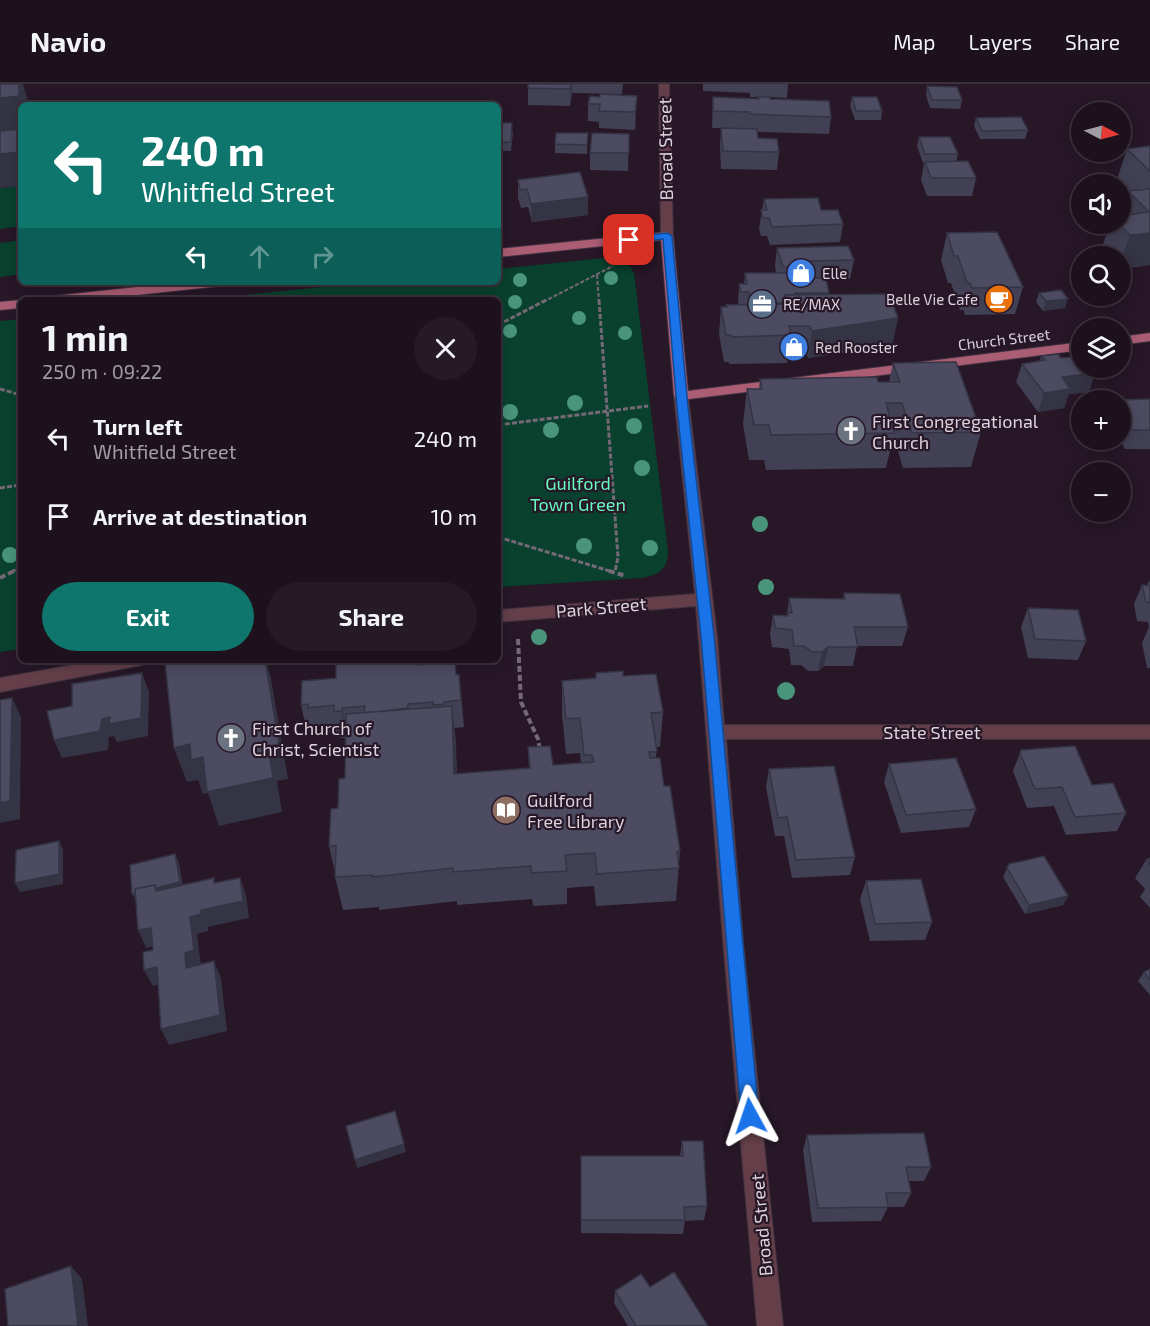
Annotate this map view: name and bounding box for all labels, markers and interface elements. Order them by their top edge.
text: Navio [30,24,106,58]
text: Map [893,29,935,54]
text: Layers [968,29,1032,54]
text: Share [1065,29,1120,54]
street label: Broad Street [653,97,677,200]
north arrow [1071,102,1131,162]
map controls [1071,102,1131,522]
text: 240 m [141,124,265,174]
icon: left [42,126,120,204]
button: sound [1071,174,1131,234]
text: Whitfield Street [141,175,335,207]
pin [603,214,654,265]
icon: arrive [612,223,645,256]
icon: left [180,240,213,273]
icon: ahead [243,240,276,273]
icon: right [306,240,339,273]
button: search [1071,246,1131,306]
shop icon: Elle [785,257,817,289]
place label: Elle [822,264,847,282]
cafe icon: Belle Vie Cafe [983,283,1015,315]
office icon: RE/MAX [746,288,778,320]
place label: Belle Vie Cafe [886,290,978,308]
place label: RE/MAX [783,295,840,313]
text: 1 min [42,315,129,358]
button: close [414,317,477,380]
button: layers [1071,318,1131,378]
street label: Church Street [957,324,1051,354]
shop icon: Red Rooster [778,331,810,363]
place label: Red Rooster [815,338,898,356]
text: 250 m · 09:22 [42,359,162,383]
button: + [1071,390,1131,450]
place label: First Congregational Church [872,410,1039,453]
text: Turn left [93,413,182,439]
church icon: First Congregational Church [835,415,867,447]
icon: left [42,422,75,455]
text: 240 m [414,425,477,451]
text: Whitfield Street [93,439,236,463]
button: − [1071,462,1131,522]
park label: Guilford Town Green [530,472,626,515]
icon: arrive [42,500,75,533]
text: Arrive at destination [93,503,307,529]
text: 10 m [431,503,477,529]
button: Exit [42,582,254,651]
button: Share [266,582,477,651]
street label: Park Street [555,592,647,622]
place label: First Church of Christ, Scientist [252,717,379,760]
street label: State Street [883,721,981,743]
church icon: First Church of Christ, Scientist [215,722,247,754]
place label: Guilford Free Library [527,789,625,832]
library icon: Guilford Free Library [490,794,522,826]
position arrow [718,1084,782,1148]
street label: Broad Street [746,1173,776,1277]

